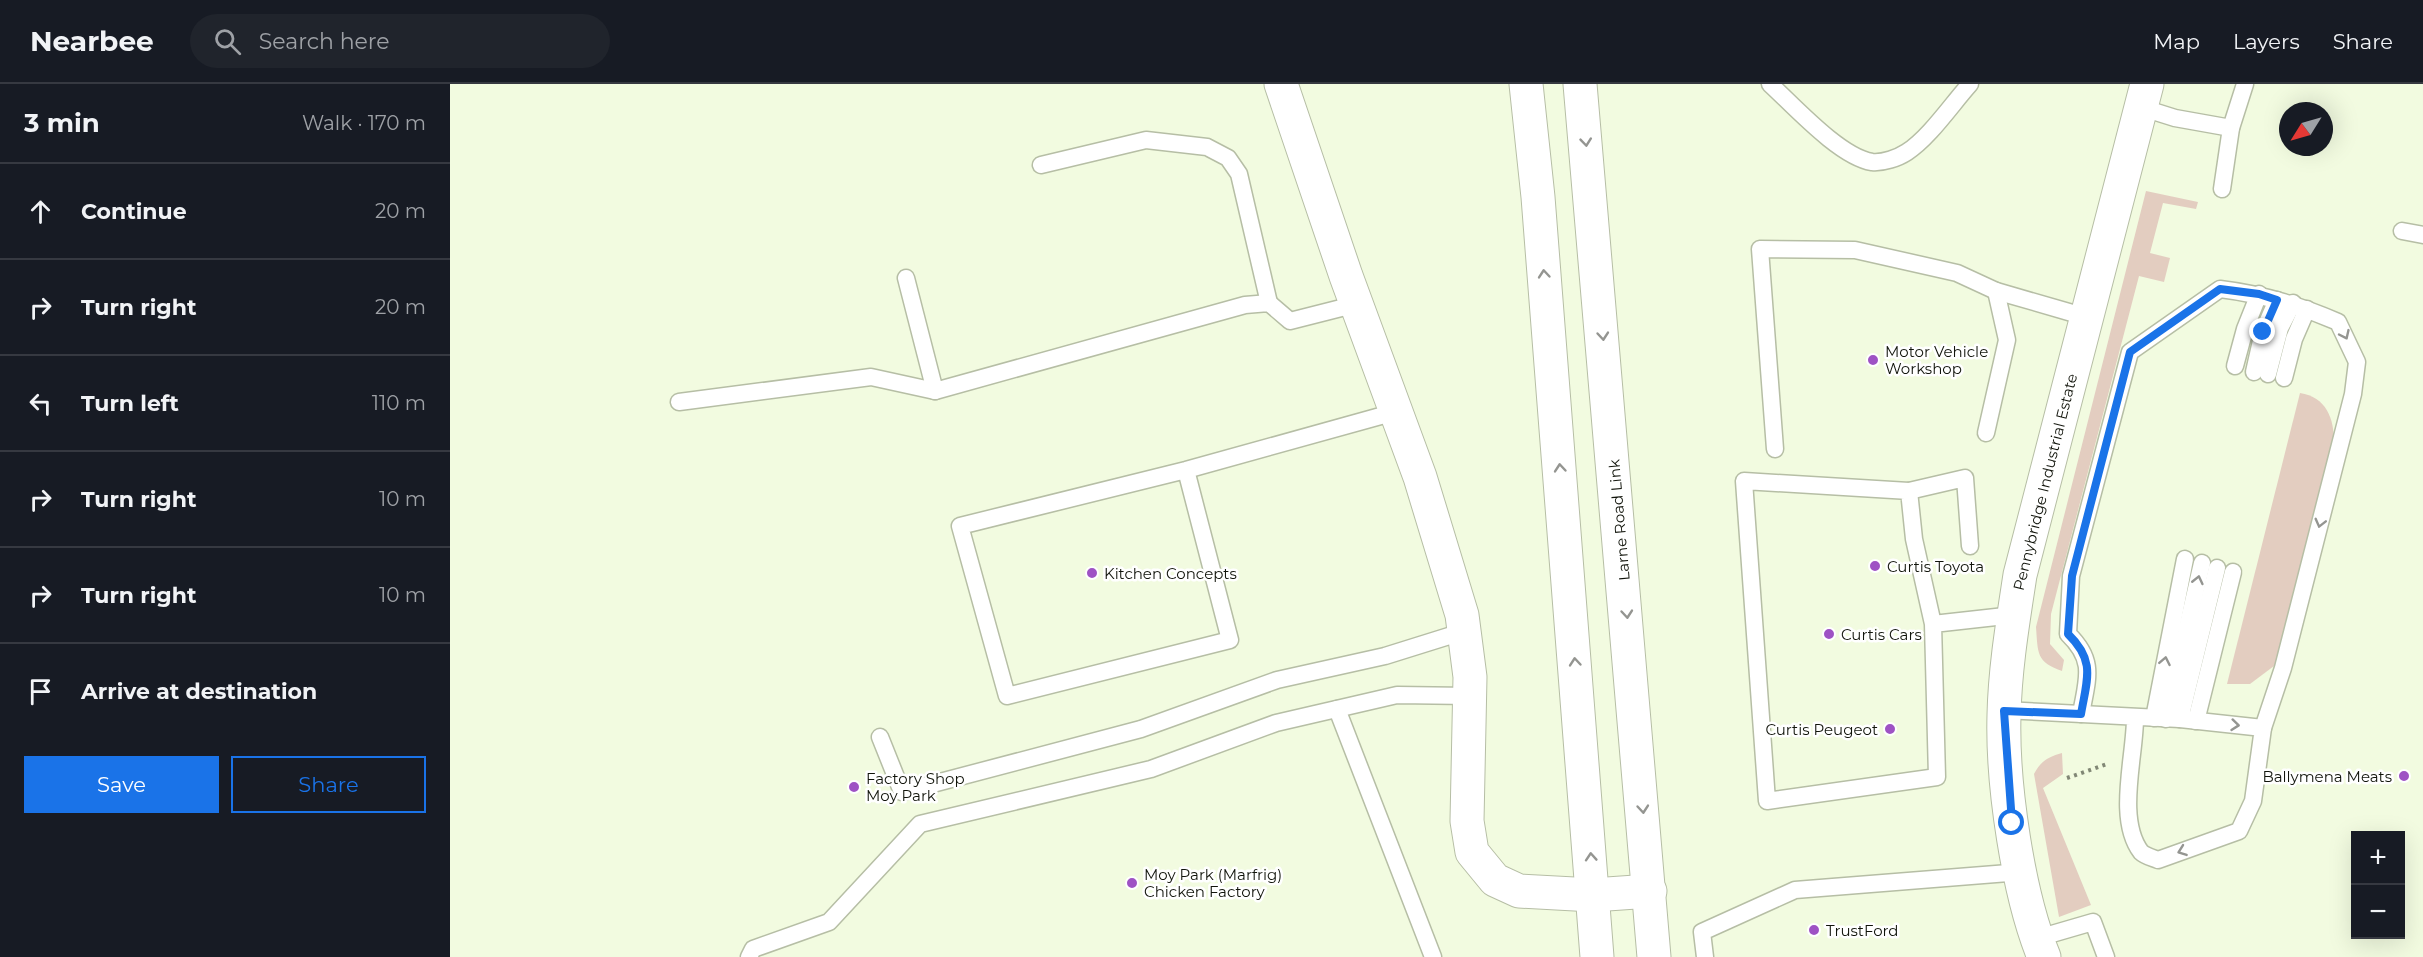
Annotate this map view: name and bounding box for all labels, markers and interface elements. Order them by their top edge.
search box [190,14,610,68]
text: Nearbee [30,24,154,58]
icon: search [211,25,244,58]
text: Search here [259,28,390,55]
text: Map [2153,29,2200,54]
text: Layers [2233,29,2300,54]
text: Share [2333,29,2393,54]
north arrow [2279,102,2333,156]
text: 3 min [24,107,100,139]
text: Walk · 170 m [302,111,426,135]
one-way arrow [1579,138,1592,147]
icon: ahead [24,195,57,228]
text: Continue [81,198,187,225]
text: 20 m [375,199,426,223]
one-way arrow [1538,269,1551,278]
icon: right [24,291,57,324]
text: Turn right [81,294,196,321]
text: 20 m [375,295,426,319]
route end [2249,318,2275,344]
one-way arrow [2337,329,2349,340]
one-way arrow [1596,332,1609,341]
place label: Motor Vehicle Workshop [1885,342,1988,378]
marker: Motor Vehicle Workshop [1866,353,1880,367]
street label: Pennybridge Industrial Estate [2009,371,2081,593]
icon: left [24,387,57,420]
text: Turn left [81,390,179,417]
text: 110 m [372,391,426,415]
street label: Larne Road Link [1604,458,1634,582]
one-way arrow [1553,463,1566,472]
icon: right [24,483,57,516]
text: Turn right [81,486,196,513]
text: 10 m [379,487,426,511]
one-way arrow [2315,518,2328,528]
place label: Curtis Toyota [1887,557,1984,576]
marker: Curtis Toyota [1868,559,1882,573]
place label: Kitchen Concepts [1104,564,1237,583]
marker: Kitchen Concepts [1085,566,1099,580]
one-way arrow [2191,575,2204,585]
icon: right [24,579,57,612]
text: Turn right [81,582,196,609]
text: 10 m [379,583,426,607]
one-way arrow [1620,610,1633,619]
place label: Curtis Cars [1841,625,1922,644]
marker: Curtis Cars [1822,627,1836,641]
one-way arrow [2158,656,2171,666]
one-way arrow [1569,658,1582,667]
icon: arrive [24,675,57,708]
text: Arrive at destination [81,678,317,705]
one-way arrow [2230,718,2240,731]
place label: Curtis Peugeot [1765,720,1878,739]
marker: Curtis Peugeot [1883,722,1897,736]
button: Save [24,756,219,813]
button: Share [231,756,426,813]
place label: Ballymena Meats [2262,767,2392,786]
place label: Factory Shop Moy Park [866,769,965,805]
marker: Ballymena Meats [2397,769,2411,783]
marker: Factory Shop Moy Park [847,780,861,794]
one-way arrow [1636,804,1649,813]
route start [1998,809,2024,835]
map controls [2351,831,2405,939]
button: + [2351,831,2405,885]
one-way arrow [2177,844,2188,857]
one-way arrow [1585,852,1598,861]
place label: Moy Park (Marfrig) Chicken Factory [1144,865,1282,901]
marker: Moy Park (Marfrig) Chicken Factory [1125,876,1139,890]
button: − [2351,885,2405,939]
place label: TrustFord [1826,921,1899,940]
marker: TrustFord [1807,923,1821,937]

